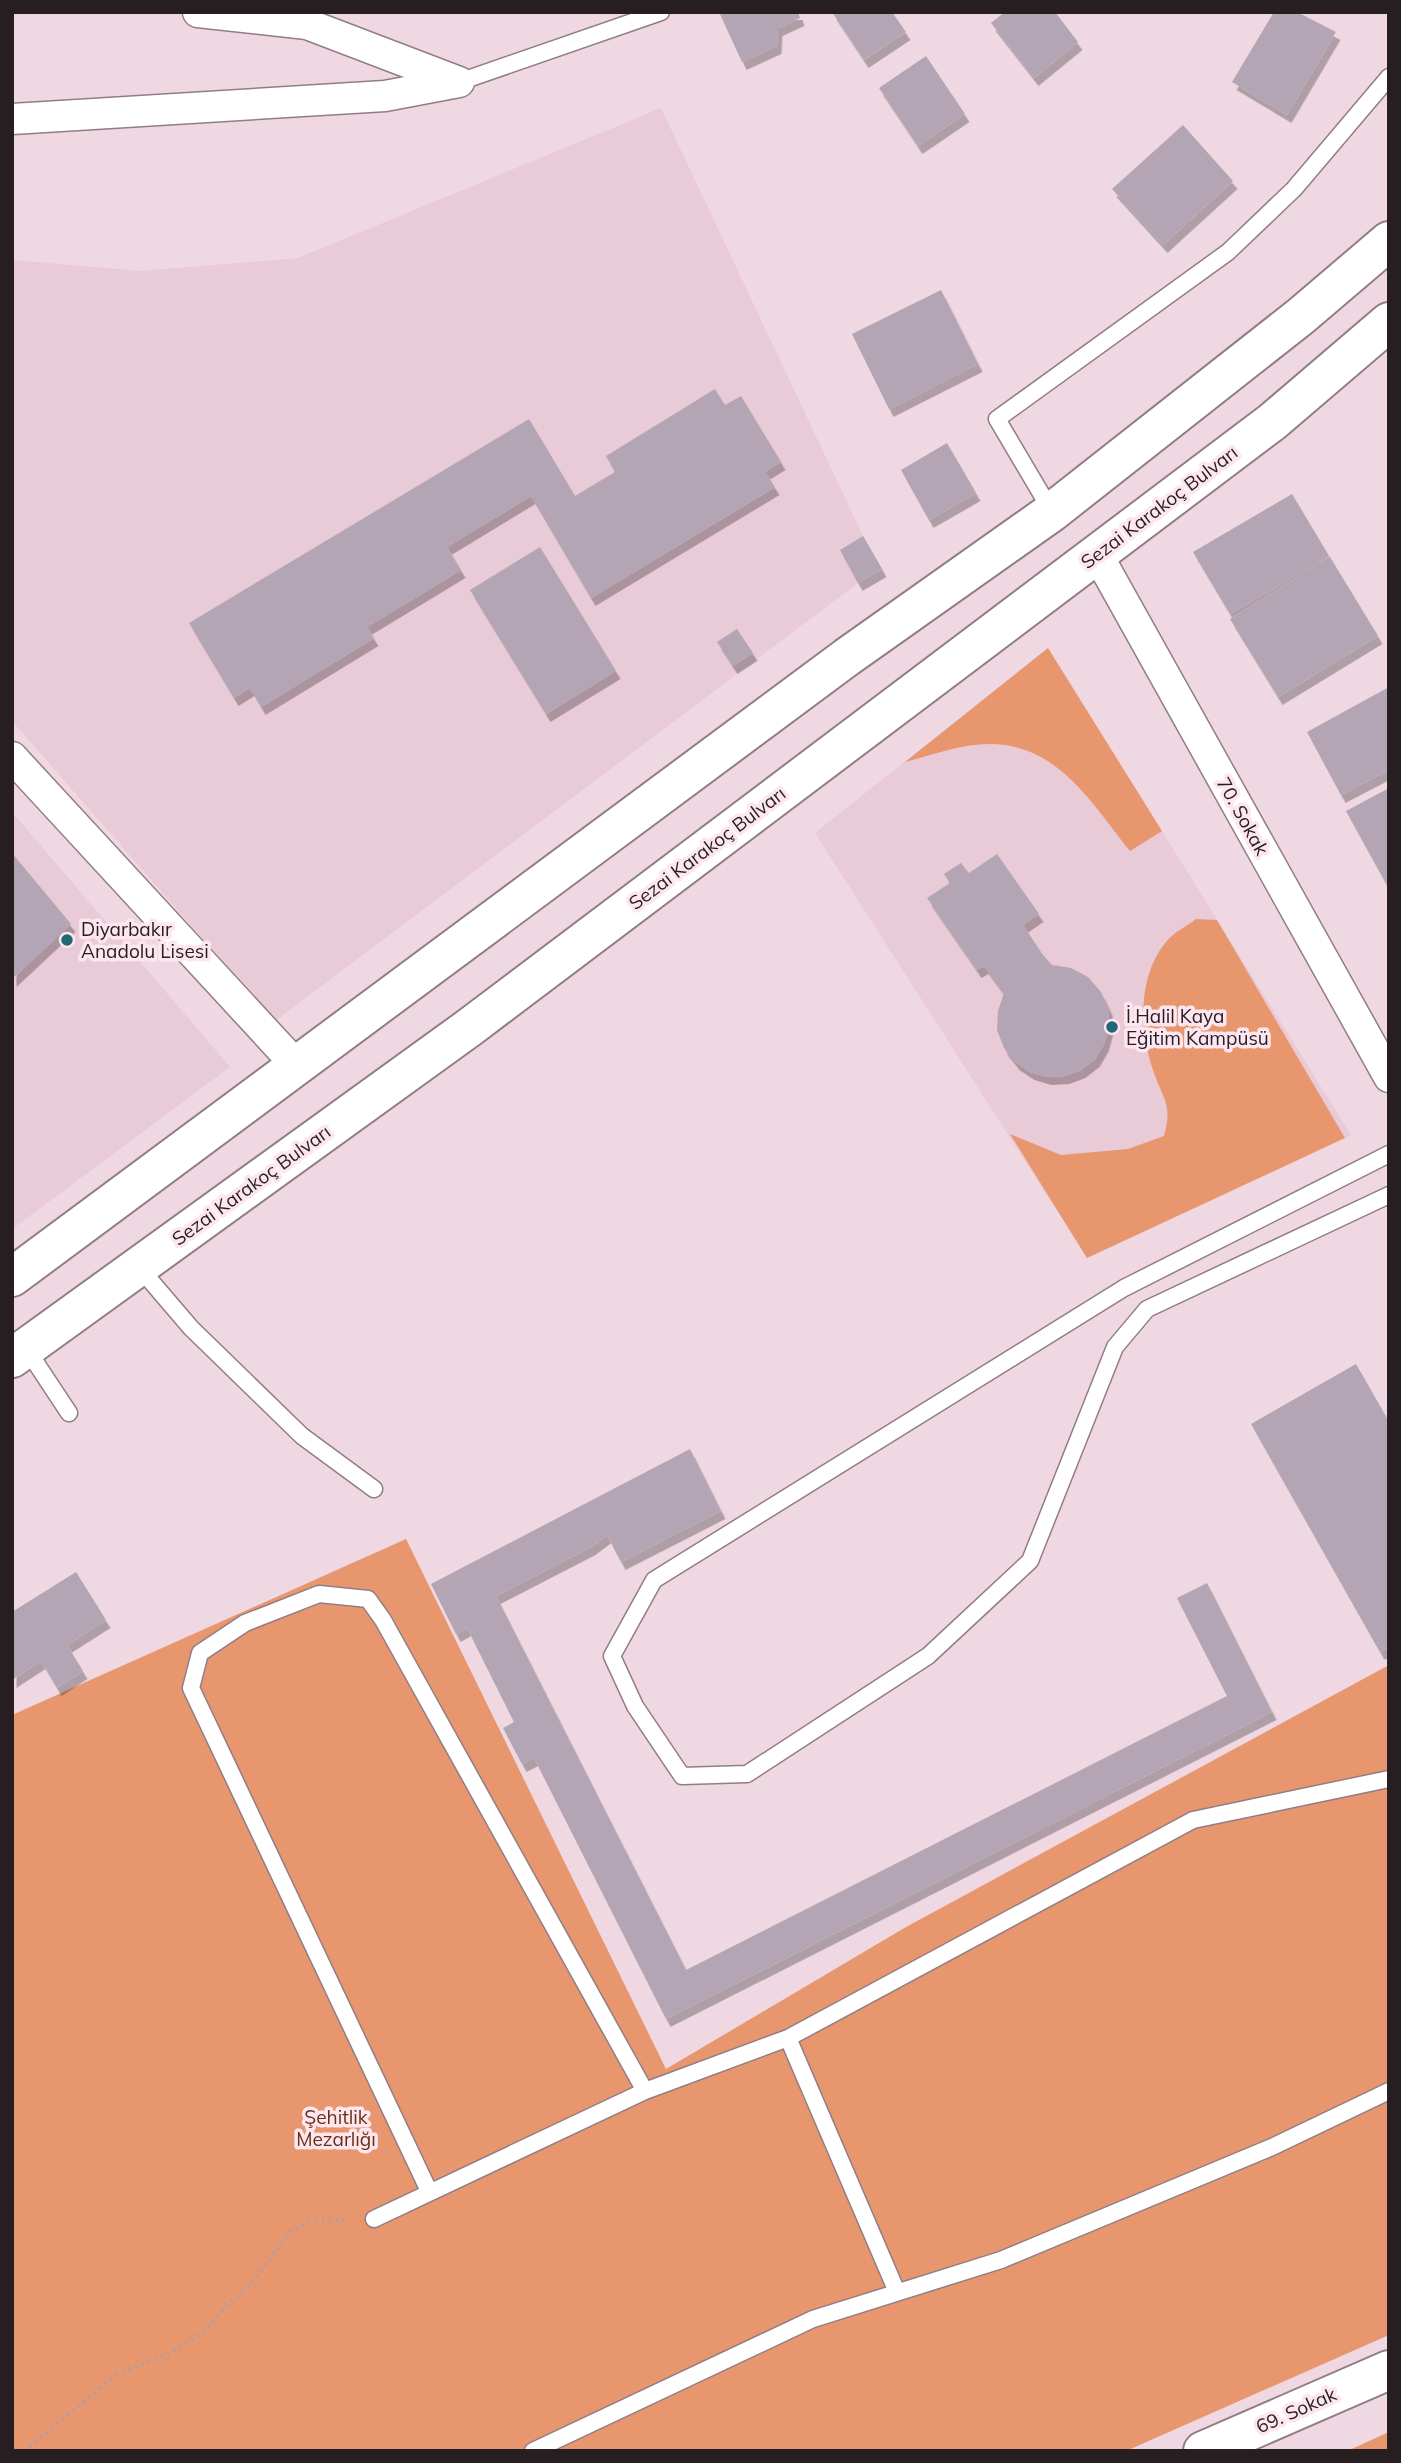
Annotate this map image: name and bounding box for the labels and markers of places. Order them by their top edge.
place label: Diyarbakır Anadolu Lisesi [81,917,209,963]
marker: Diyarbakır Anadolu Lisesi [59,932,75,948]
place label: İ.Halil Kaya Eğitim Kampüsü [1126,1004,1269,1050]
marker: İ.Halil Kaya Eğitim Kampüsü [1104,1019,1120,1035]

